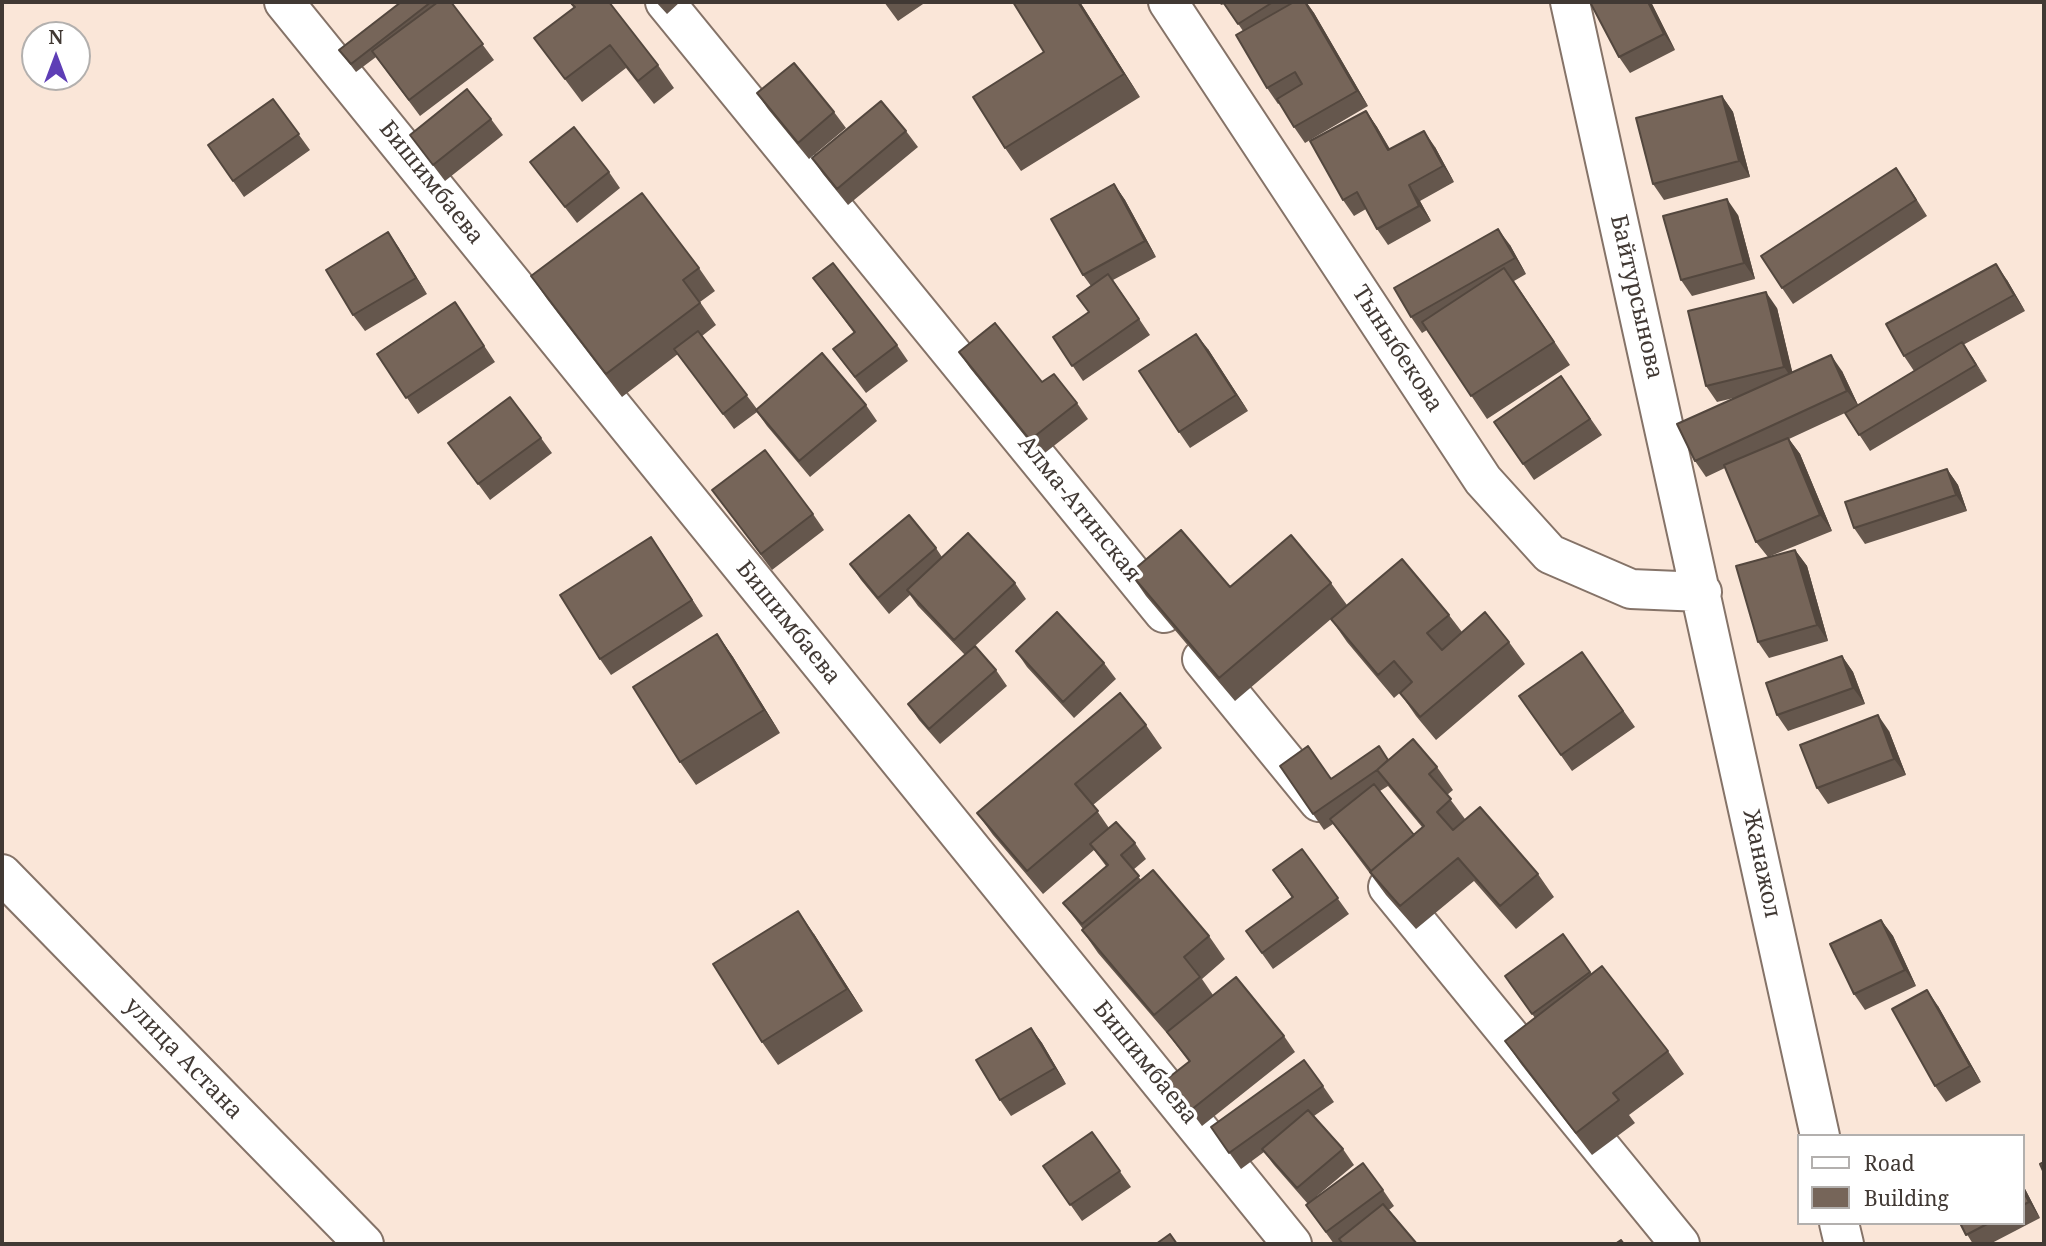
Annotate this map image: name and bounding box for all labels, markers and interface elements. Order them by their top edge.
north arrow [21,21,91,91]
text: N [49,24,63,50]
street label: Бишимбаева [373,116,489,250]
street label: Байтурсынова [1604,212,1668,382]
street label: Тыныбекова [1346,280,1448,418]
street label: Алма-Атинская [1012,430,1146,588]
street label: Бишимбаева [730,556,846,690]
street label: Жанажол [1736,807,1786,921]
street label: улица Астана [118,992,248,1126]
street label: Бишимбаева [1087,996,1203,1130]
legend [1798,1134,2025,1225]
text: Road [1864,1149,1915,1177]
text: Building [1864,1184,1949,1212]

